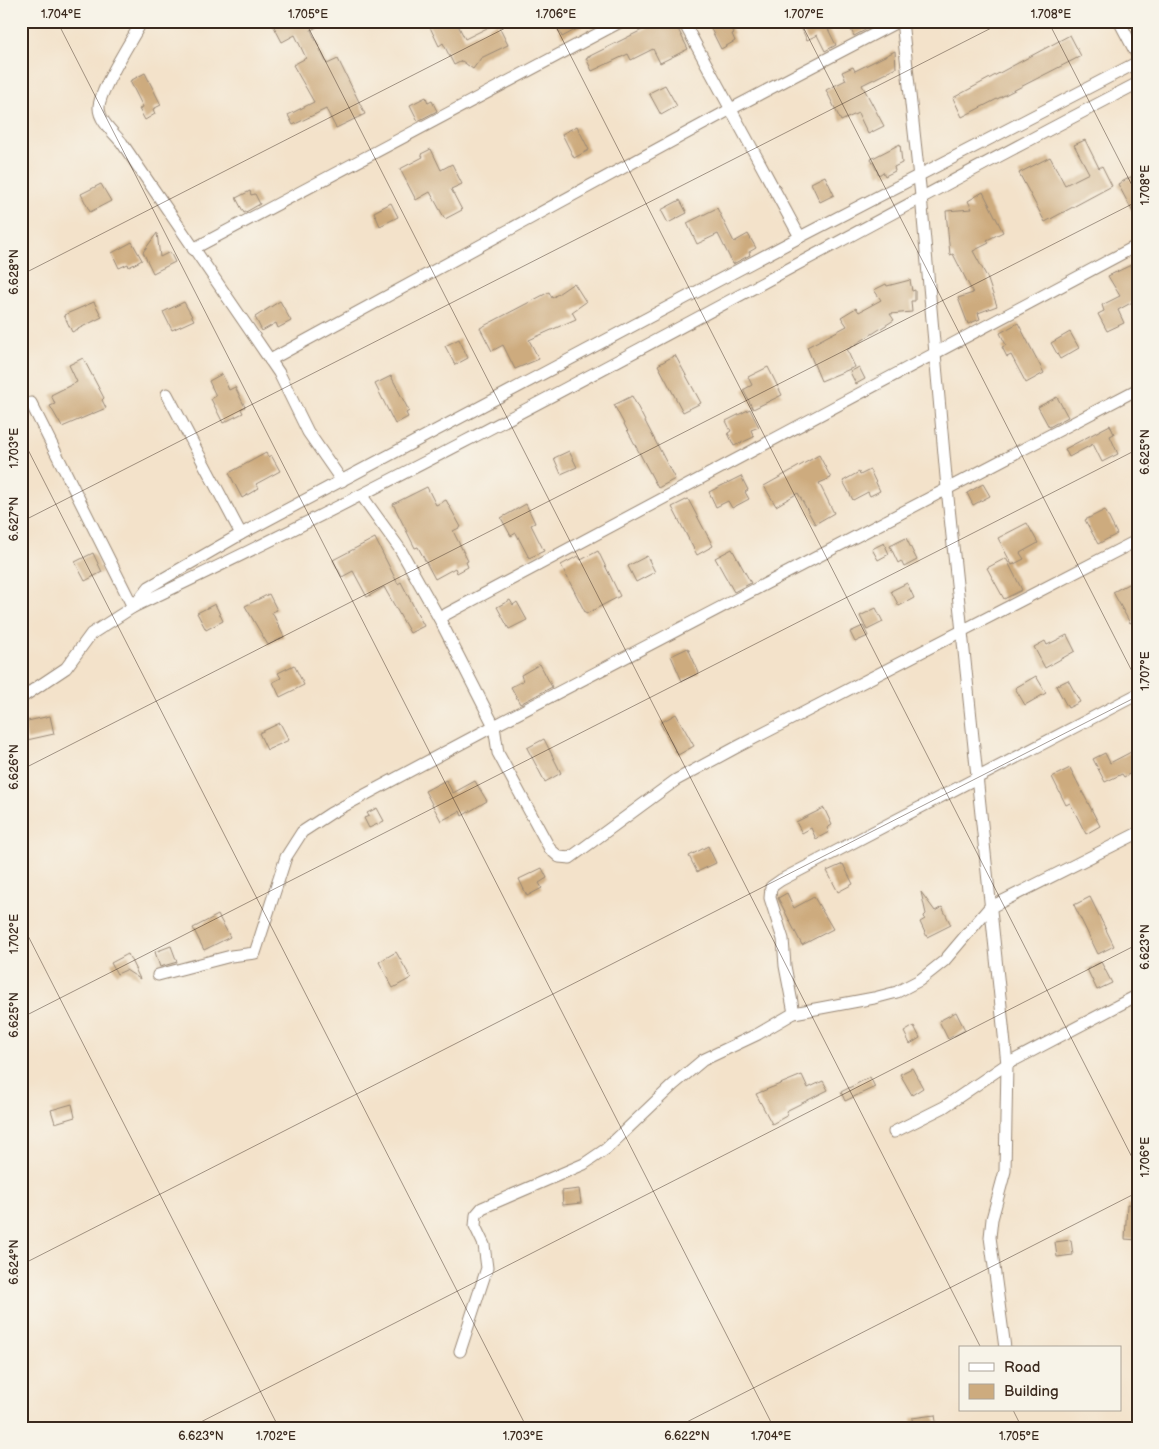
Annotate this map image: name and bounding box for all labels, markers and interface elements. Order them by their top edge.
text: 1.704°E [41,7,81,22]
text: 1.705°E [288,7,328,22]
text: 1.706°E [536,7,576,22]
text: 1.707°E [784,7,824,22]
text: 1.708°E [1031,7,1071,22]
text: 1.708°E [1138,165,1153,205]
text: 6.628°N [7,249,22,295]
text: 1.703°E [7,428,22,468]
text: 6.625°N [1138,429,1153,475]
text: 6.627°N [7,497,22,541]
text: 1.707°E [1138,651,1153,691]
text: 6.626°N [7,744,22,790]
text: 1.702°E [7,914,22,954]
text: 6.623°N [1138,924,1153,970]
text: 6.625°N [7,992,22,1038]
text: 1.706°E [1138,1137,1153,1177]
text: 6.624°N [7,1239,22,1285]
legend [959,1346,1122,1412]
text: Road [1004,1358,1040,1377]
text: Building [1004,1382,1059,1401]
text: 6.623°N [178,1429,224,1444]
text: 1.702°E [256,1429,296,1444]
text: 1.703°E [503,1429,543,1444]
text: 6.622°N [664,1429,710,1444]
text: 1.704°E [751,1429,791,1444]
text: 1.705°E [999,1429,1039,1444]

